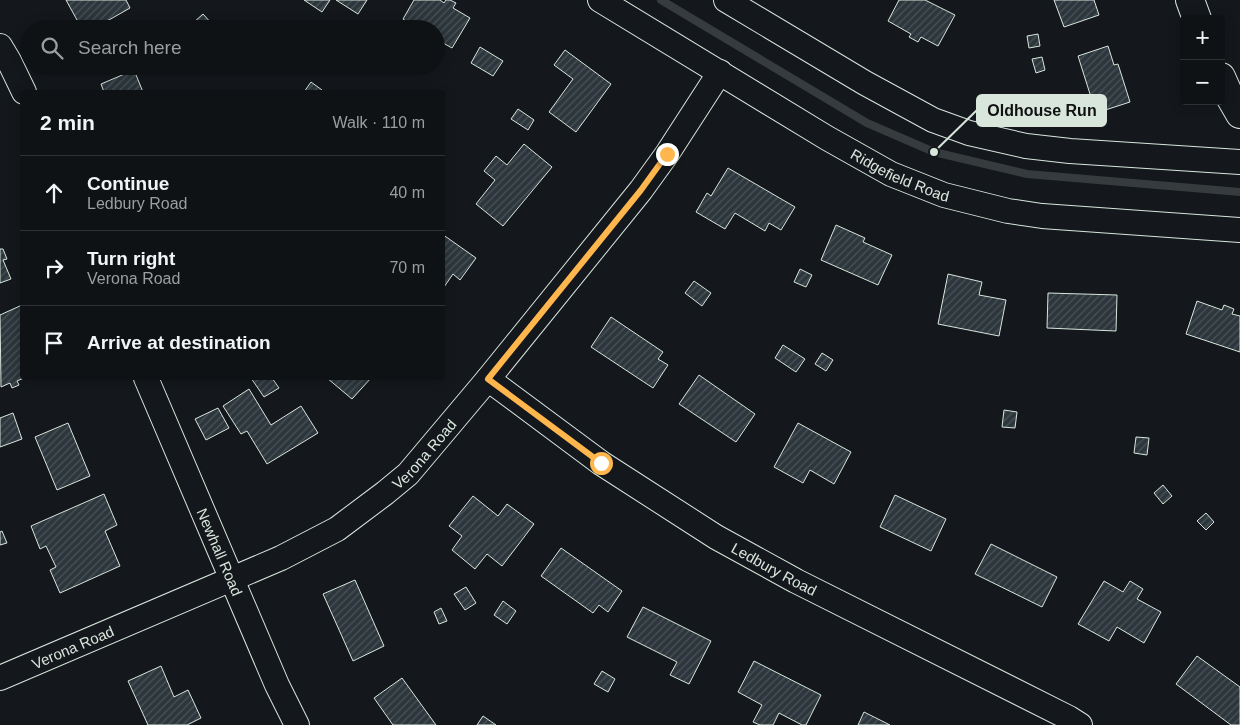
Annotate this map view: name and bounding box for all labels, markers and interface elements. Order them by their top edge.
map controls [1180,15,1225,105]
button: + [1180,15,1225,60]
search box [20,20,445,75]
icon: search [38,34,66,62]
text: Search here [78,37,182,58]
button: − [1180,60,1225,105]
callout: Oldhouse Run [977,95,1106,126]
text: Oldhouse Run [987,102,1097,119]
text: 2 min [40,111,95,134]
text: Walk · 110 m [333,114,425,131]
route end [656,143,679,166]
street label: Ridgefield Road [848,145,951,205]
text: Continue [87,173,169,194]
icon: ahead [40,179,68,207]
text: 40 m [389,184,425,201]
text: Ledbury Road [87,195,188,212]
text: Turn right [87,248,175,269]
icon: right [40,254,68,282]
text: 70 m [389,259,425,276]
text: Verona Road [87,270,180,287]
icon: arrive [40,329,68,357]
text: Arrive at destination [87,332,271,353]
street label: Verona Road [389,415,459,492]
route start [590,452,613,475]
street label: Newhall Road [194,506,246,598]
street label: Ledbury Road [729,539,820,599]
street label: Verona Road [29,622,116,672]

